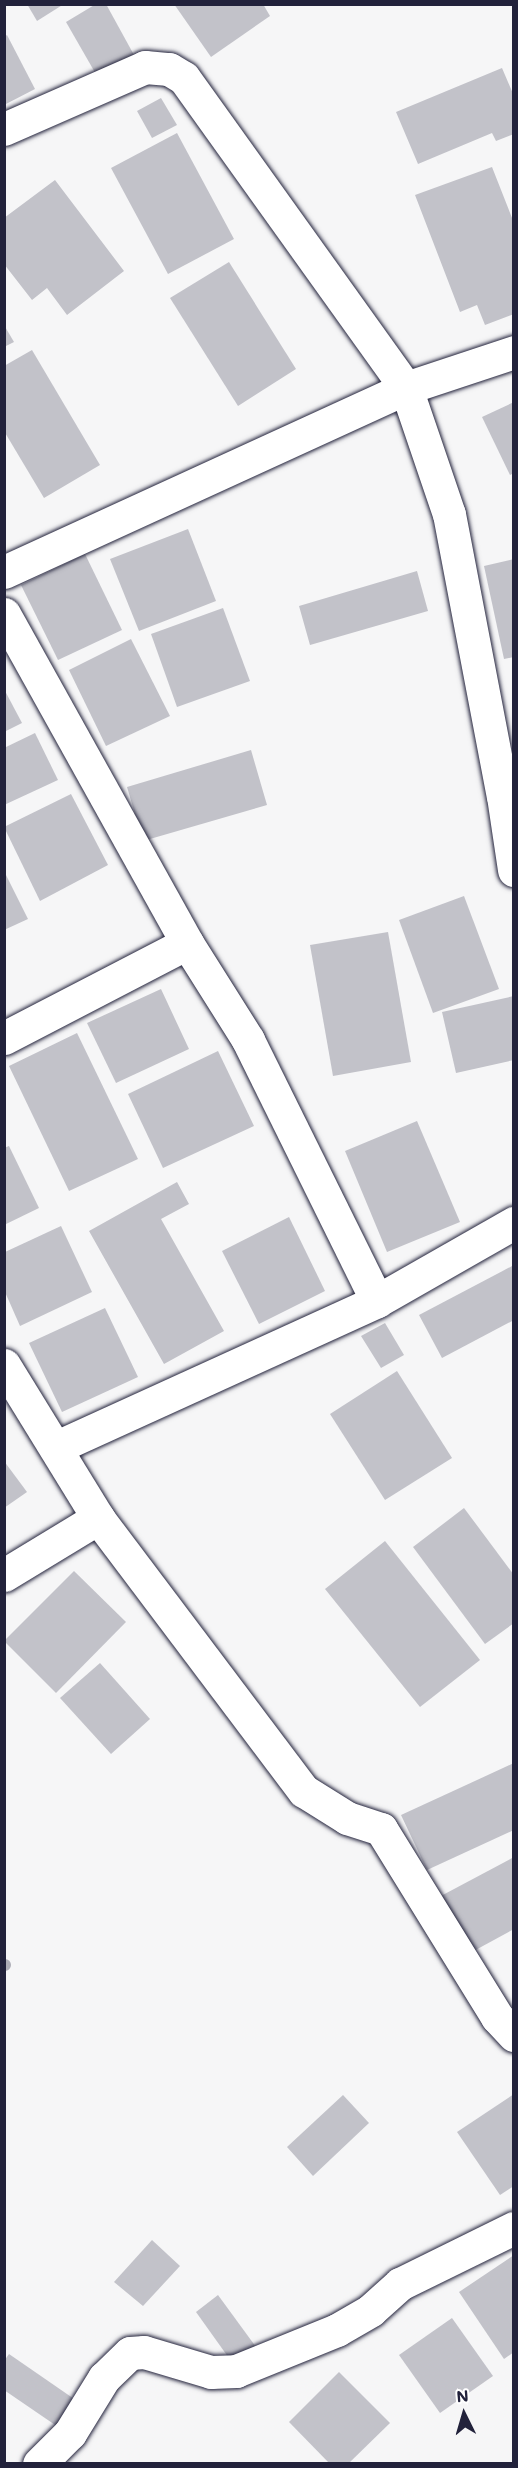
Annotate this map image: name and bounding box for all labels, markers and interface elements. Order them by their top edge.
north arrow [434,2384,494,2444]
text: N [455,2385,469,2407]

